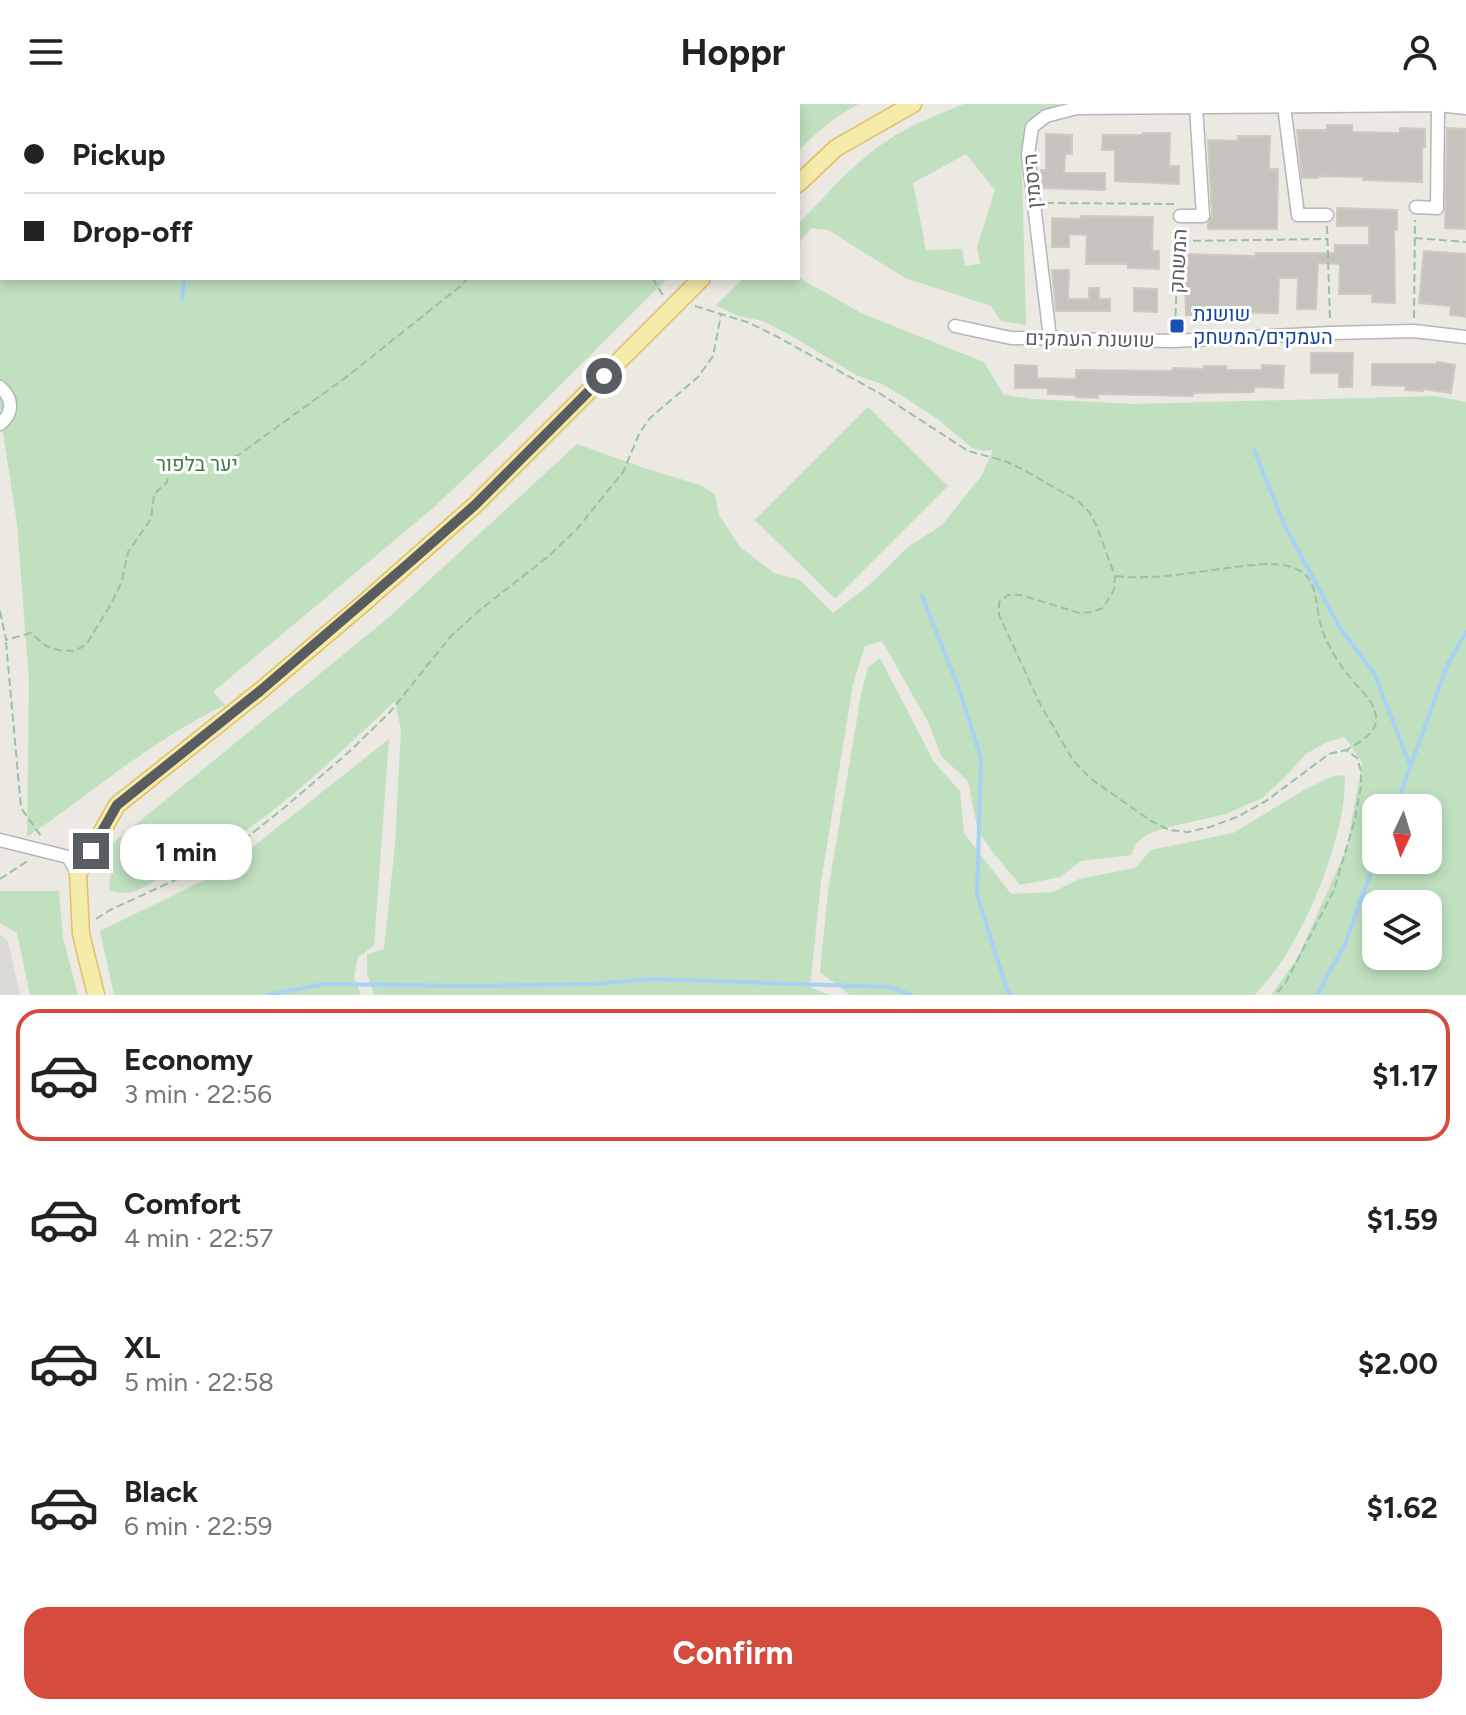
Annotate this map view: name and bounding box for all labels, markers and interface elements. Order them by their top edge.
icon: menu [24,30,68,74]
icon: person [1398,30,1442,74]
text: Hoppr [681,31,785,74]
text: Pickup [72,136,166,173]
street label: היסמין [1018,153,1046,209]
text: Drop-off [72,213,193,250]
street label: המשחק [1164,228,1192,294]
place label: שושנת העמקים/המשחק [1193,302,1333,349]
marker: שושנת העמקים/המשחק [1168,317,1186,335]
street label: שושנת העמקים [1025,326,1155,352]
route start [586,358,622,394]
park label: יער בלפור [156,452,238,476]
north arrow [1362,794,1442,874]
map controls [1362,794,1442,970]
callout: 1 min [119,823,251,879]
route end [73,833,109,869]
text: 1 min [155,836,217,868]
button: layers [1362,890,1442,970]
icon: car [28,1039,100,1111]
text: Economy [124,1041,253,1078]
text: $1.17 [1372,1057,1438,1094]
text: 3 min · 22:56 [124,1078,272,1110]
icon: car [28,1183,100,1255]
text: Comfort [124,1185,242,1222]
text: $1.59 [1366,1201,1438,1238]
text: 4 min · 22:57 [124,1222,273,1254]
icon: car [28,1327,100,1399]
text: XL [124,1329,160,1366]
text: $2.00 [1358,1345,1438,1382]
text: 5 min · 22:58 [124,1366,274,1398]
icon: car [28,1471,100,1543]
text: Black [124,1473,198,1510]
text: $1.62 [1367,1489,1438,1526]
text: 6 min · 22:59 [124,1510,273,1542]
button: Confirm [24,1607,1442,1699]

